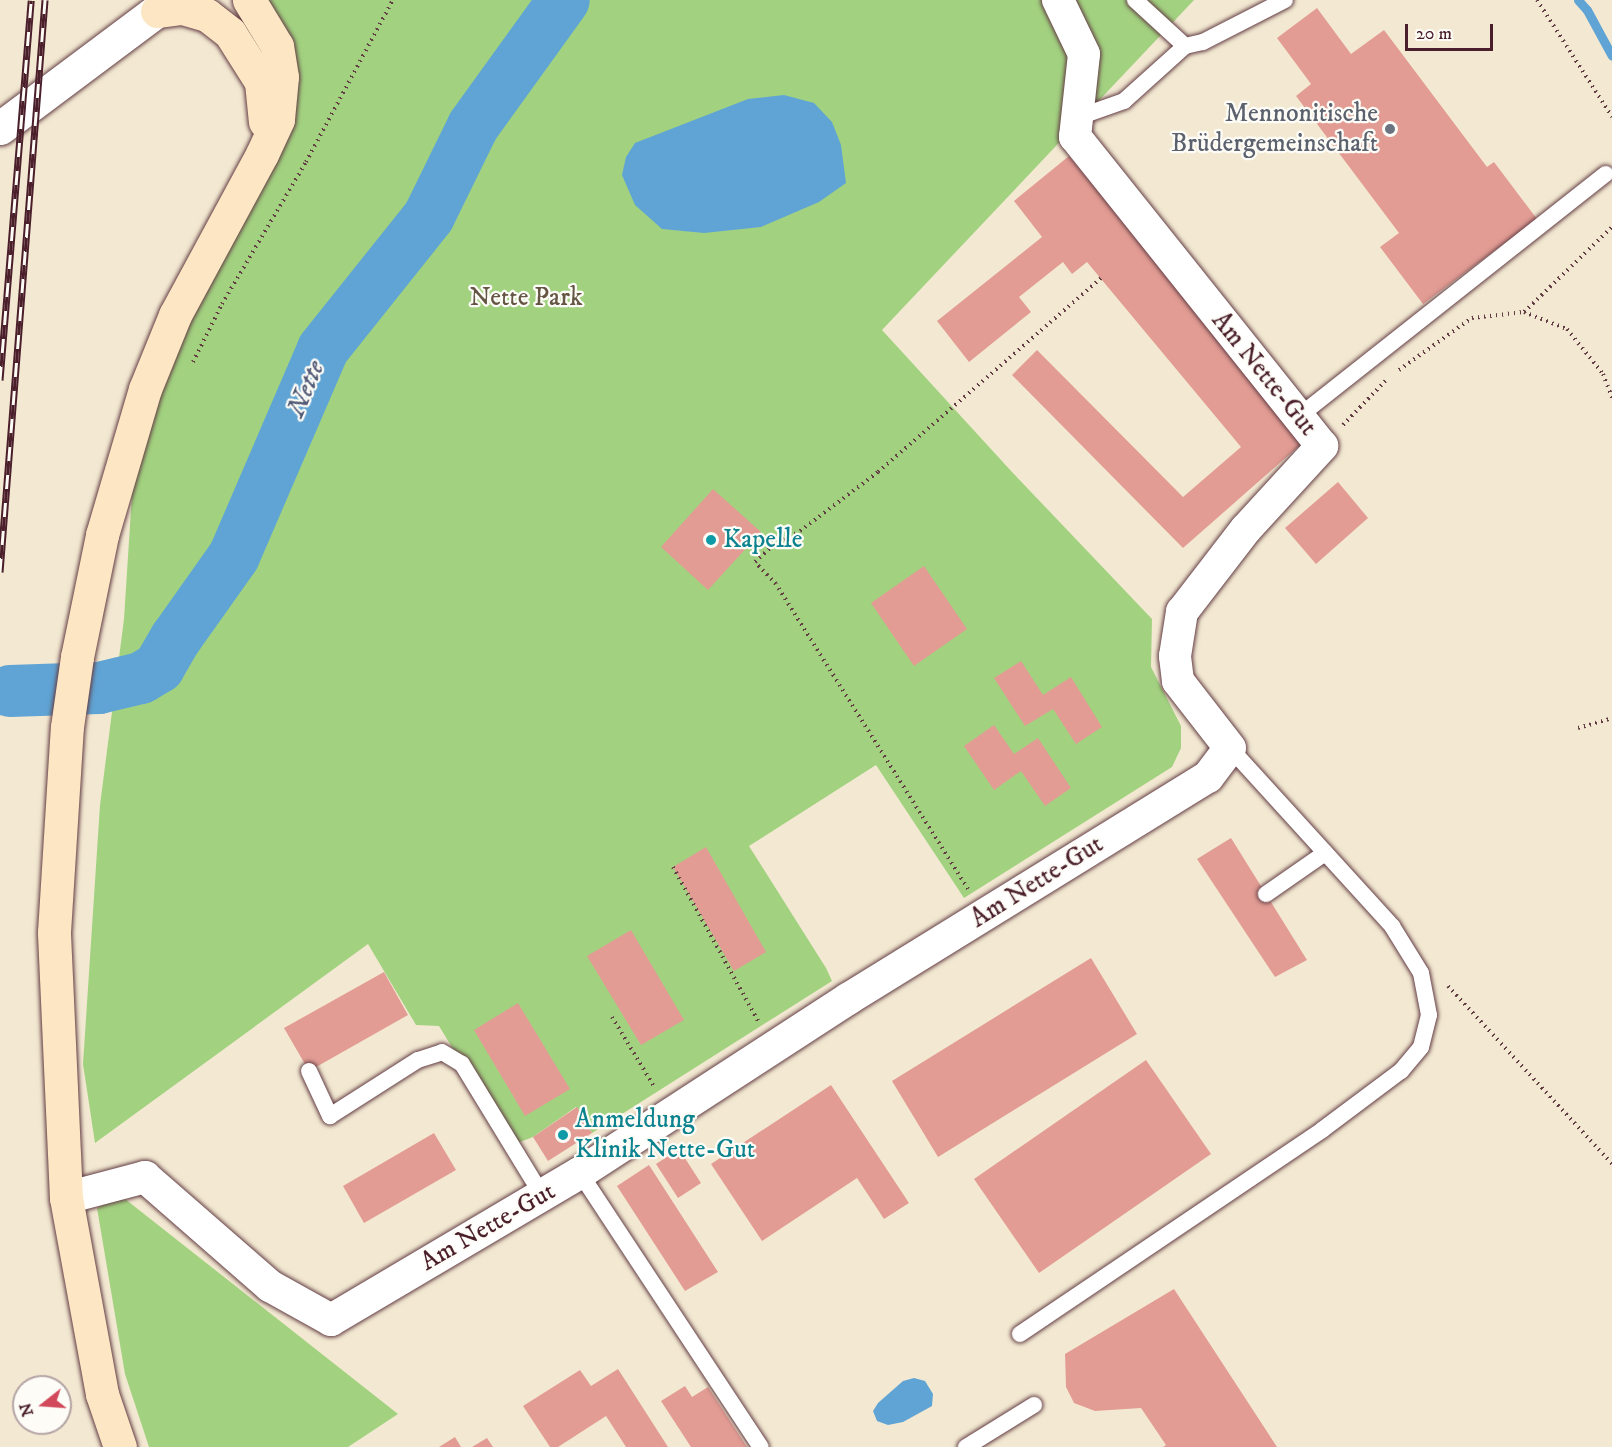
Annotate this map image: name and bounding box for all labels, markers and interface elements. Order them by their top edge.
scale bar [1408,12,1496,50]
text: 20 m [1416,23,1452,45]
place label: Mennonitische Brüdergemeinschaft [1171,98,1378,160]
marker: Mennonitische Brüdergemeinschaft [1383,122,1397,136]
park label: Nette Park [469,282,583,314]
street label: Am Nette-Gut [1205,306,1323,442]
water label: Nette [280,356,332,422]
place label: Kapelle [723,524,802,556]
marker: Kapelle [704,533,718,547]
street label: Am Nette-Gut [965,829,1109,935]
place label: Anmeldung Klinik Nette-Gut [575,1104,755,1166]
marker: Anmeldung Klinik Nette-Gut [556,1128,570,1142]
street label: Am Nette-Gut [415,1176,561,1278]
north arrow [12,1375,72,1435]
text: N [15,1400,38,1419]

